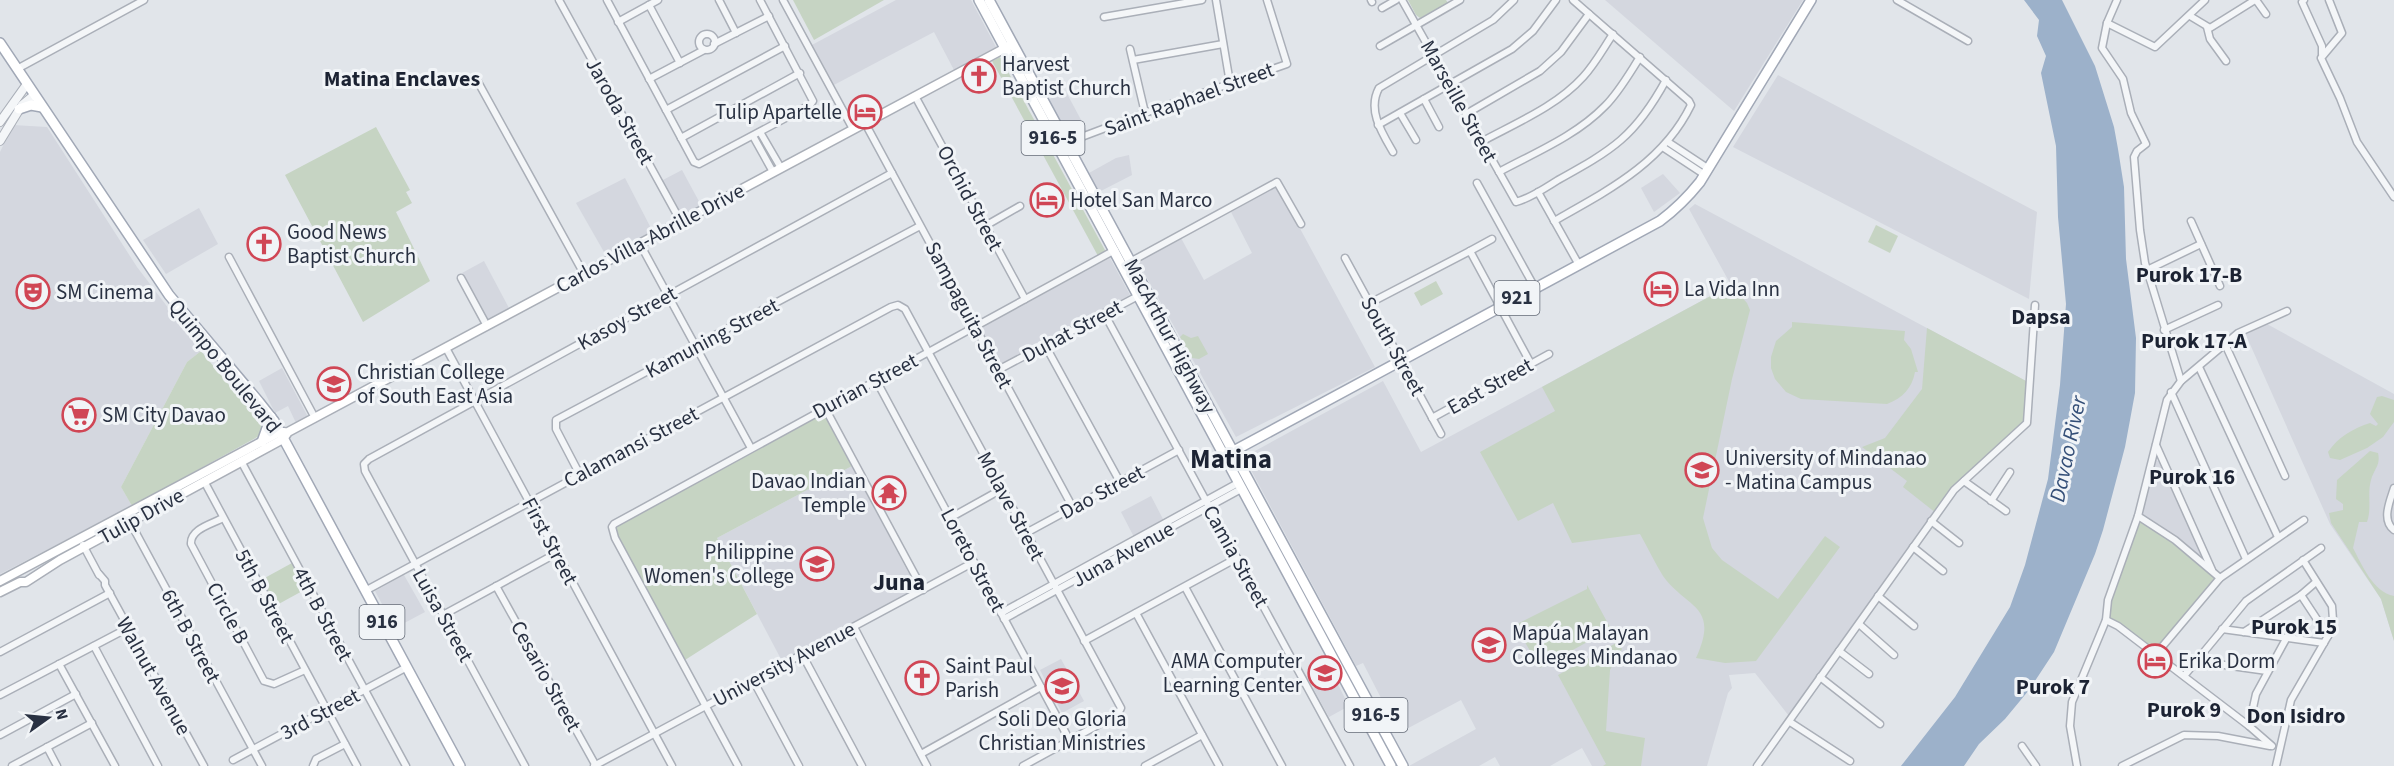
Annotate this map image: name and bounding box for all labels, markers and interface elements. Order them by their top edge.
street label: Marseille Street [1413,35,1505,167]
place label: Harvest Baptist Church [1002,49,1131,103]
street label: Jaroda Street [578,52,662,170]
street label: Saint Raphael Street [1100,54,1278,144]
church icon: Harvest Baptist Church [961,58,997,94]
district label: Matina Enclaves [324,63,480,95]
hotel icon: Tulip Apartelle [847,94,883,130]
place label: Tulip Apartelle [715,97,842,127]
road number: 916-5 [1022,121,1084,155]
street label: Orchid Street [930,140,1010,256]
street label: Carlos Villa-Abrille Drive [550,176,750,300]
hotel icon: Hotel San Marco [1029,182,1065,218]
place label: Hotel San Marco [1070,185,1212,215]
place label: Good News Baptist Church [287,217,416,271]
church icon: Good News Baptist Church [246,226,282,262]
street label: Sampaguita Street [918,236,1020,394]
street label: MacArthur Highway [1116,253,1224,419]
district label: Purok 17-B [2136,259,2242,291]
hotel icon: La Vida Inn [1643,271,1679,307]
theatre icon: SM Cinema [15,274,51,310]
place label: La Vida Inn [1684,274,1780,304]
place label: SM Cinema [56,277,154,307]
street label: Kasoy Street [572,278,682,358]
road number: 921 [1494,281,1540,315]
street label: Kamuning Street [640,290,784,386]
street label: South Street [1353,291,1433,401]
street label: Quimpo Boulevard [161,292,289,440]
street label: Duhat Street [1016,292,1128,370]
district label: Dapsa [2011,301,2071,333]
district label: Purok 17-A [2141,325,2247,357]
street label: Durian Street [807,346,923,426]
street label: East Street [1442,350,1538,422]
place label: Christian College of South East Asia [357,357,513,411]
school or university icon: Christian College of South East Asia [316,366,352,402]
water label: Davao River [2041,392,2095,505]
supermarket icon: SM City Davao [61,397,97,433]
street label: Calamansi Street [558,399,704,495]
place label: SM City Davao [102,400,226,430]
district label: Matina [1190,440,1272,479]
place label: University of Mindanao - Matina Campus [1725,443,1927,497]
street label: Molave Street [970,446,1052,566]
school or university icon: University of Mindanao - Matina Campus [1684,452,1720,488]
street label: Dao Street [1054,457,1150,527]
district label: Purok 16 [2149,461,2235,493]
place label: Davao Indian Temple [751,466,866,520]
temple icon: Davao Indian Temple [871,475,907,511]
street label: Tulip Drive [93,480,189,552]
street label: First Street [514,492,586,590]
street label: Camia Street [1196,500,1276,612]
street label: Loreto Street [933,503,1013,617]
street label: Juna Avenue [1067,514,1179,594]
place label: Philippine Women's College [644,537,794,591]
street label: 5th B Street [228,544,302,648]
school or university icon: Philippine Women's College [799,546,835,582]
street label: 4th B Street [286,562,360,666]
street label: Luisa Street [405,563,481,667]
district label: Juna [873,565,925,600]
street label: Circle B [199,577,257,649]
street label: 6th B Street [154,584,228,688]
road number: 916 [360,605,404,639]
street label: Walnut Avenue [109,611,199,741]
district label: Purok 15 [2251,611,2337,643]
street label: University Avenue [707,614,861,714]
street label: Cesario Street [503,615,589,737]
place label: Mapúa Malayan Colleges Mindanao [1512,618,1678,672]
school or university icon: Mapúa Malayan Colleges Mindanao [1471,627,1507,663]
hotel icon: Erika Dorm [2137,643,2173,679]
place label: AMA Computer Learning Center [1163,646,1303,700]
place label: Erika Dorm [2178,646,2275,676]
place label: Saint Paul Parish [945,651,1033,705]
school or university icon: AMA Computer Learning Center [1307,655,1343,691]
church icon: Saint Paul Parish [904,660,940,696]
school or university icon: Soli Deo Gloria Christian Ministries [1044,668,1080,704]
district label: Purok 7 [2016,671,2090,703]
street label: 3rd Street [275,681,365,747]
north arrow [18,688,78,748]
district label: Purok 9 [2147,694,2221,726]
road number: 916-5 [1344,698,1408,732]
district label: Don Isidro [2247,700,2345,732]
place label: Soli Deo Gloria Christian Ministries [978,704,1146,758]
text: N [50,706,74,722]

